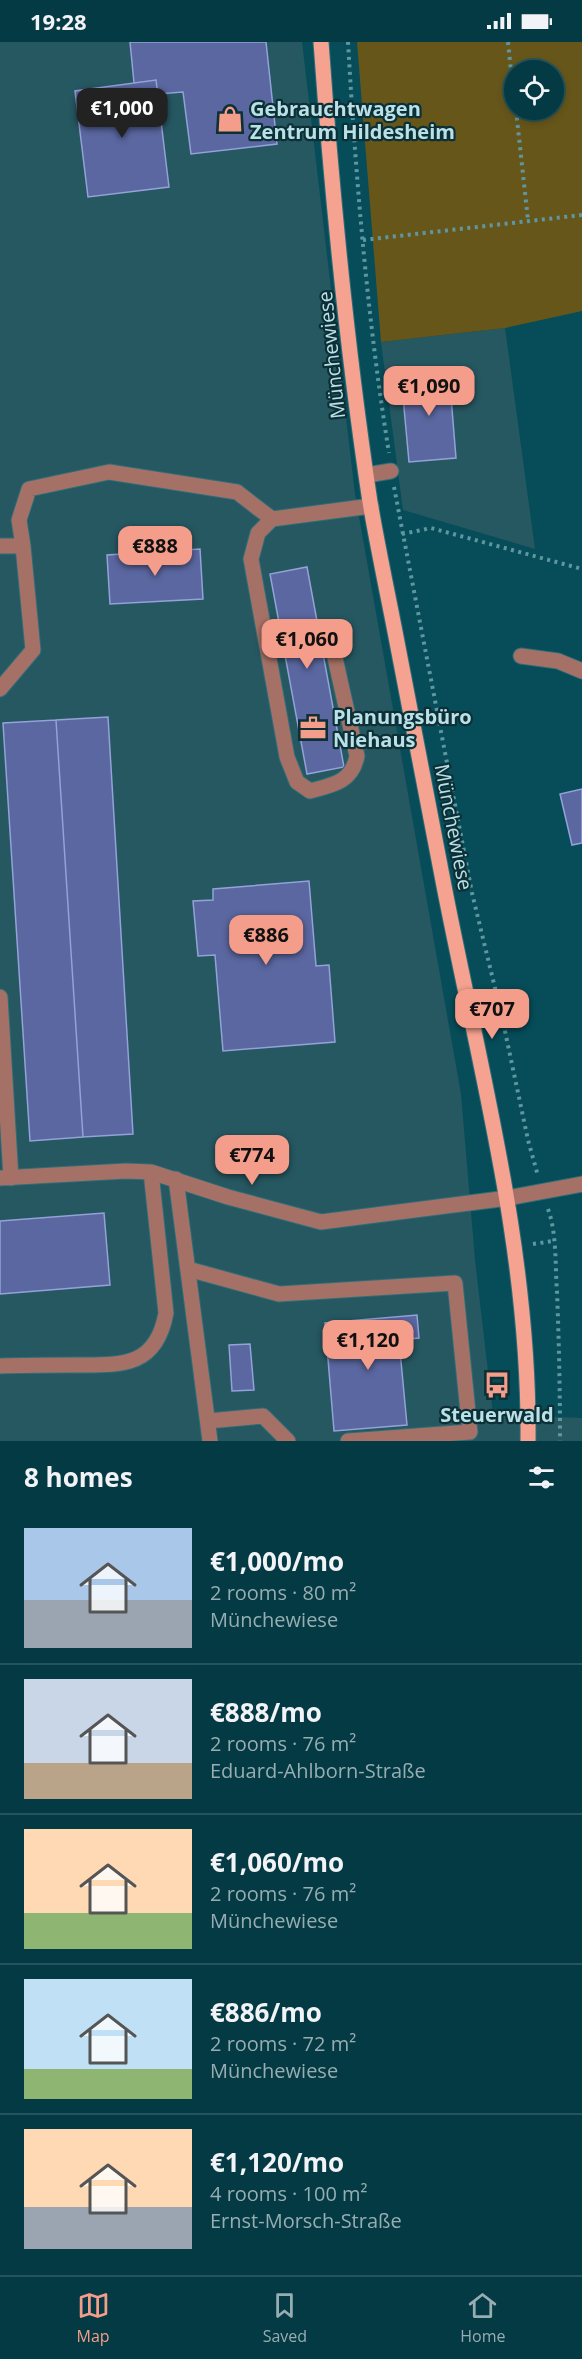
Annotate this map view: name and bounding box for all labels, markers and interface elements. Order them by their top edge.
text: 19:28 [30,6,87,36]
map controls [504,60,564,120]
button: locate [504,60,564,120]
pin: €1,000 [73,88,171,139]
text: €1,000 [91,94,153,121]
place label: Gebrauchtwagen Zentrum Hildesheim [250,95,455,145]
shop icon: Gebrauchtwagen Zentrum Hildesheim [215,104,245,134]
street label: Münchewiese [311,290,351,420]
pin: €1,090 [380,366,478,417]
text: €1,090 [398,372,460,399]
pin: €888 [119,526,191,577]
text: €888 [132,532,178,559]
pin: €1,060 [258,619,356,670]
text: €1,060 [276,625,338,652]
place label: Planungsbüro Niehaus [333,703,472,753]
office icon: Planungsbüro Niehaus [298,713,328,743]
street label: Münchewiese [429,762,479,892]
pin: €886 [230,915,302,966]
text: €886 [243,921,289,948]
pin: €707 [456,989,528,1040]
text: €707 [469,995,515,1022]
pin: €774 [216,1135,288,1186]
text: €774 [229,1141,275,1168]
pin: €1,120 [319,1320,417,1371]
text: €1,120 [337,1326,399,1353]
bus stop icon: Steuerwald [482,1370,512,1400]
place label: Steuerwald [440,1401,554,1428]
text: 8 homes [24,1459,133,1495]
icon: filters [525,1461,558,1494]
text: €1,000/mo [210,1543,344,1579]
icon: home [72,1552,144,1624]
text: 2 rooms · 80 m² [210,1579,356,1606]
text: Münchewiese [210,1606,338,1633]
text: €888/mo [210,1694,322,1730]
icon: home [72,1703,144,1775]
text: 2 rooms · 76 m² [210,1730,356,1757]
text: Eduard-Ahlborn-Straße [210,1757,426,1784]
text: €1,060/mo [210,1844,344,1880]
icon: home [72,1853,144,1925]
text: 2 rooms · 76 m² [210,1880,356,1907]
text: Münchewiese [210,1907,338,1934]
text: €886/mo [210,1994,322,2030]
icon: home [72,2003,144,2075]
text: 2 rooms · 72 m² [210,2030,356,2057]
text: Münchewiese [210,2057,338,2084]
text: €1,120/mo [210,2144,344,2180]
icon: home [72,2153,144,2225]
text: 4 rooms · 100 m² [210,2180,368,2207]
text: Ernst-Morsch-Straße [210,2207,402,2234]
tab: Map [77,2289,110,2347]
tab: Saved [263,2289,307,2347]
tab: Home [460,2289,505,2347]

